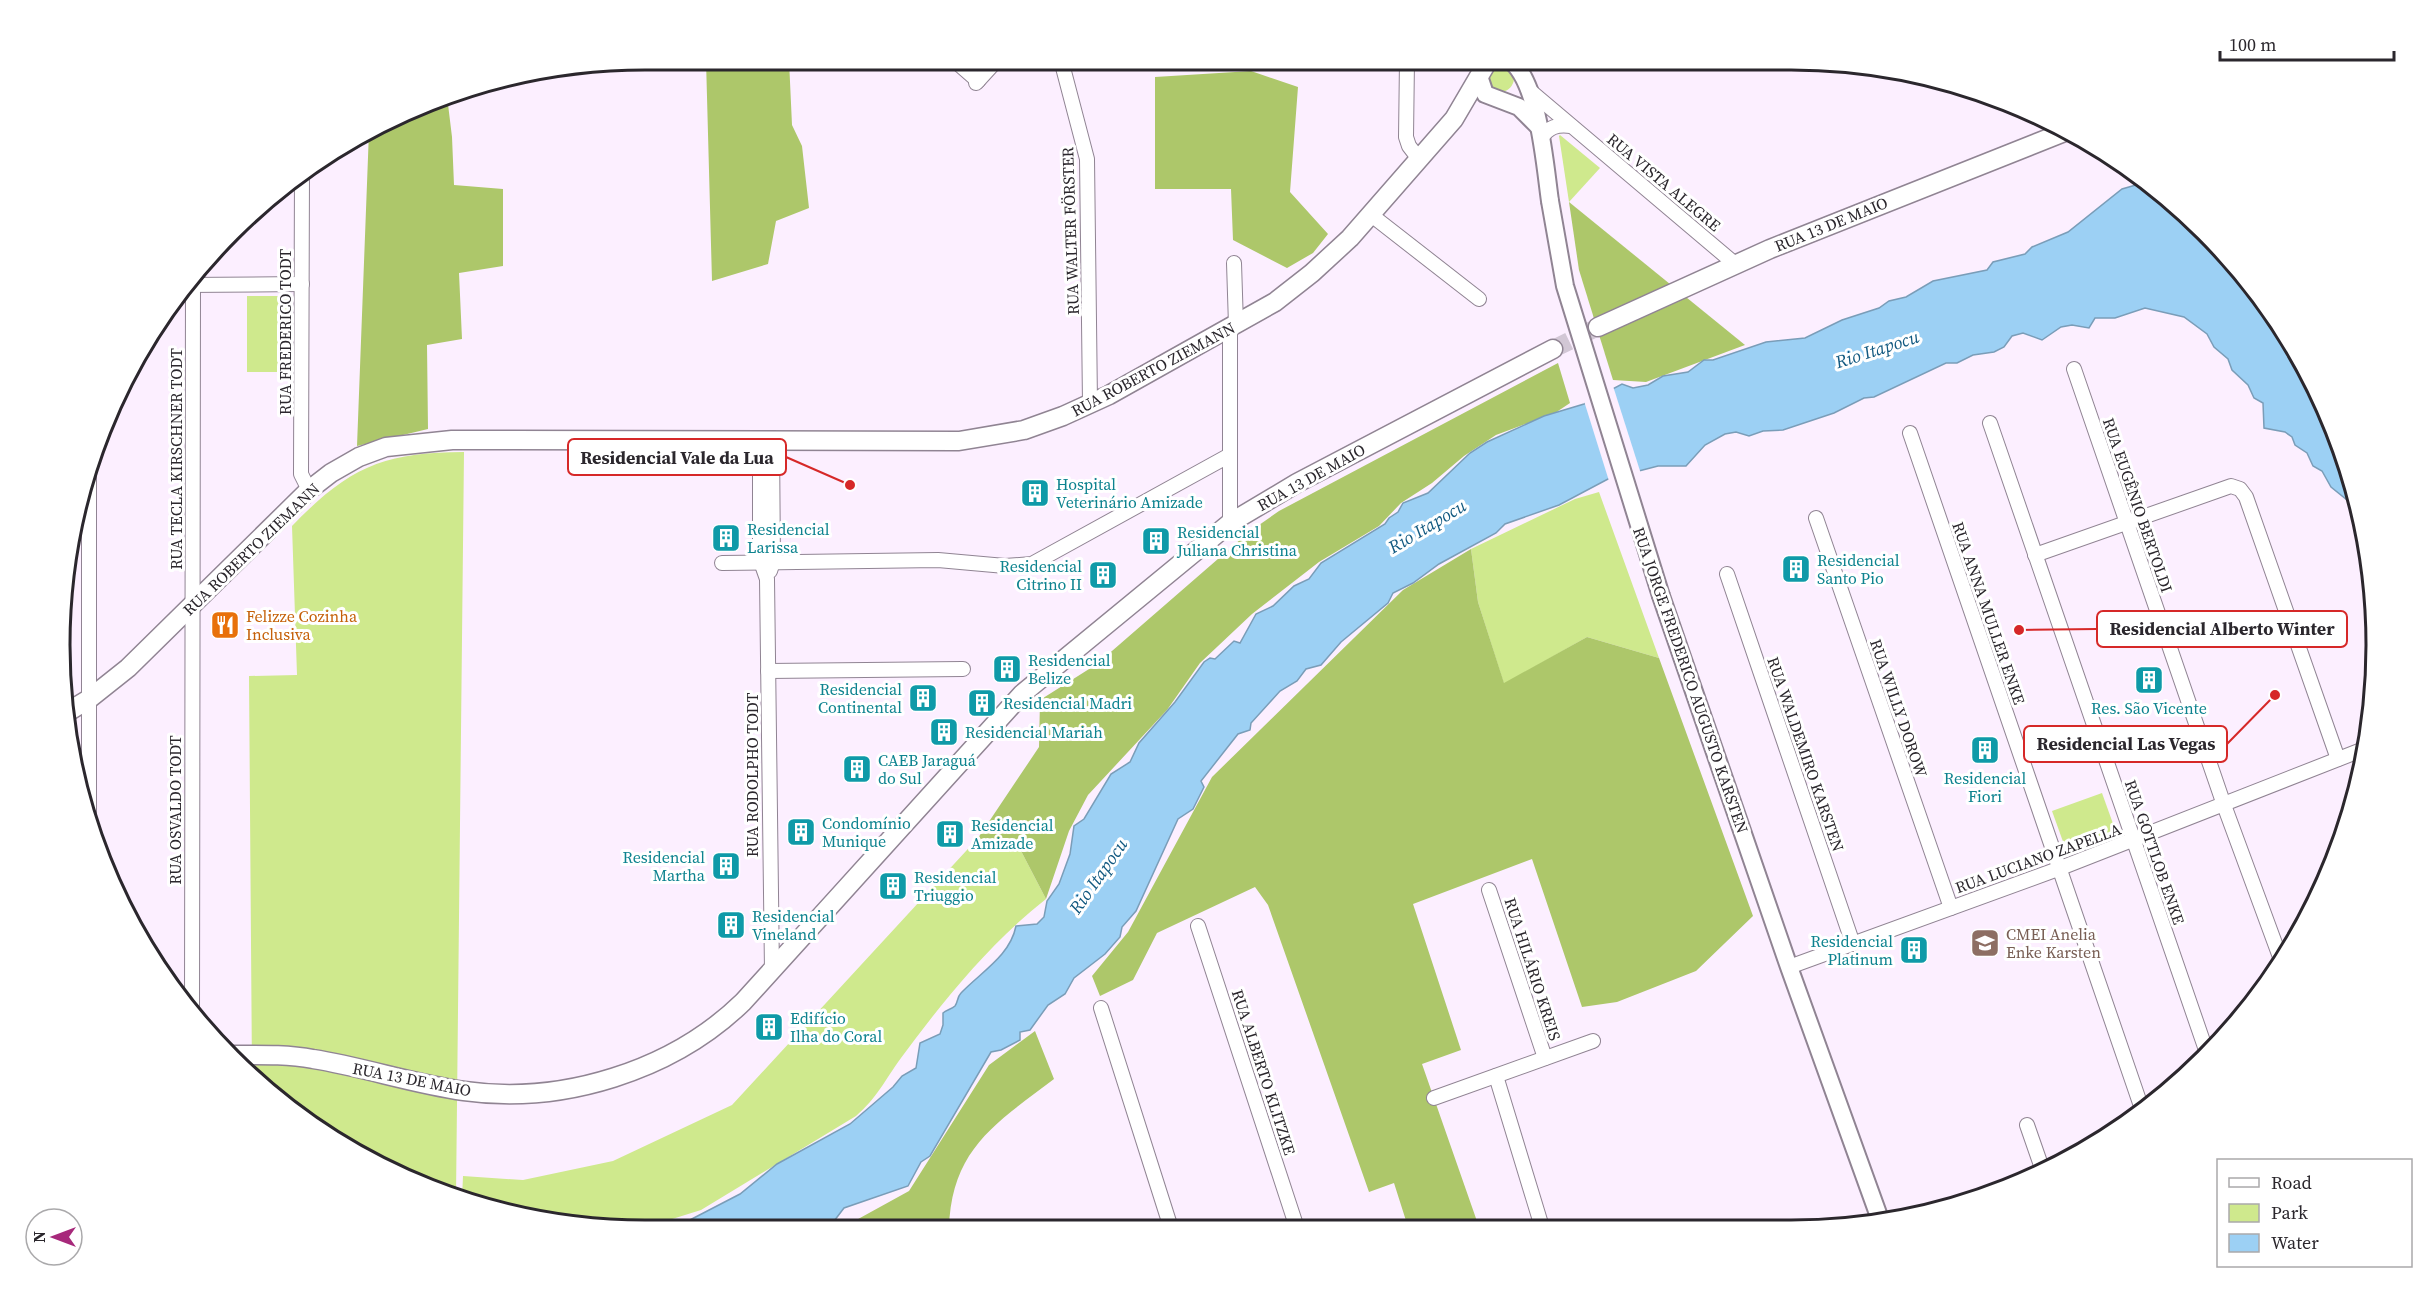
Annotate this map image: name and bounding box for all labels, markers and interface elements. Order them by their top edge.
scale bar [2220,24,2394,62]
text: 100 m [2229,32,2276,57]
street label: RUA VISTA ALEGRE [1603,128,1726,236]
street label: RUA WALTER FÖRSTER [1056,146,1084,315]
street label: RUA 13 DE MAIO [1771,191,1891,257]
street label: RUA FREDERICO TODT [274,249,296,415]
street label: RUA ROBERTO ZIEMANN [1067,316,1239,421]
water label: Rio Itapocu [1831,323,1923,375]
street label: RUA TECLA KIRSCHNER TODT [165,348,187,570]
street label: RUA EUGÊNIO BERTOLDI [2098,415,2178,595]
street label: RUA 13 DE MAIO [1253,438,1369,516]
callout: Residencial Vale da Lua [568,439,786,475]
text: Residencial Vale da Lua [580,445,774,470]
place label: Hospital Veterinário Amizade [1056,473,1203,513]
building icon: Hospital Veterinário Amizade [1019,477,1051,509]
street label: RUA ROBERTO ZIEMANN [178,478,324,620]
water label: Rio Itapocu [1382,493,1471,560]
place label: Residencial Larissa [747,518,830,558]
street label: RUA ANNA MULLER ENKE [1947,519,2031,708]
place label: Residencial Juliana Christina [1176,521,1298,561]
building icon: Residencial Larissa [710,522,742,554]
street label: RUA JORGE FREDERICO AUGUSTO KARSTEN [1628,524,1754,836]
building icon: Residencial Juliana Christina [1140,525,1172,557]
place label: Residencial Santo Pio [1817,549,1900,589]
building icon: Residencial Santo Pio [1780,553,1812,585]
place label: Residencial Citrino II [999,555,1082,595]
building icon: Residencial Citrino II [1087,559,1119,591]
place label: Felizze Cozinha Inclusiva [246,605,358,645]
restaurant icon: Felizze Cozinha Inclusiva [209,609,241,641]
callout: Residencial Alberto Winter [2097,611,2347,647]
text: Residencial Alberto Winter [2109,616,2335,641]
street label: RUA WILLY DOROW [1865,636,1933,781]
place label: Residencial Belize [1028,649,1111,689]
building icon: Residencial Belize [991,653,1023,685]
street label: RUA WALDEMIRO KARSTEN [1762,654,1850,854]
building icon: Res. São Vicente [2133,664,2165,696]
place label: Residencial Continental [818,678,902,718]
building icon: Residencial Continental [907,682,939,714]
building icon: Residencial Madri [966,687,998,719]
street label: RUA RODOLPHO TODT [741,692,763,857]
place label: Residencial Madri [1003,692,1132,714]
place label: Res. São Vicente [2091,697,2207,719]
building icon: Residencial Mariah [928,716,960,748]
place label: Residencial Mariah [965,721,1103,743]
callout: Residencial Las Vegas [2024,726,2227,762]
text: Residencial Las Vegas [2036,731,2216,756]
building icon: Residencial Fiori [1969,734,2001,766]
street label: RUA OSVALDO TODT [164,735,186,885]
place label: CAEB Jaraguá do Sul [878,749,977,789]
building icon: CAEB Jaraguá do Sul [841,753,873,785]
place label: Residencial Fiori [1944,767,2027,807]
street label: RUA GOTTLOB ENKE [2120,777,2190,928]
place label: Condomínio Munique [822,812,911,852]
place label: Residencial Amizade [971,814,1054,854]
building icon: Condomínio Munique [785,816,817,848]
building icon: Residencial Amizade [934,818,966,850]
street label: RUA LUCIANO ZAPELLA [1952,818,2124,898]
water label: Rio Itapocu [1062,833,1134,920]
place label: Residencial Martha [622,846,706,886]
building icon: Residencial Martha [710,850,742,882]
place label: Residencial Triuggio [914,866,997,906]
building icon: Residencial Triuggio [877,870,909,902]
street label: RUA HILÁRIO KREIS [1500,895,1566,1043]
place label: Residencial Vineland [752,905,835,945]
building icon: Residencial Vineland [715,909,747,941]
place label: CMEI Anelia Enke Karsten [2006,923,2101,963]
school or university icon: CMEI Anelia Enke Karsten [1969,927,2001,959]
place label: Residencial Platinum [1810,930,1893,970]
building icon: Residencial Platinum [1898,934,1930,966]
street label: RUA ALBERTO KLITZKE [1227,986,1301,1158]
place label: Edifício Ilha do Coral [790,1007,882,1047]
building icon: Edifício Ilha do Coral [753,1011,785,1043]
street label: RUA 13 DE MAIO [351,1057,473,1101]
legend [2217,1159,2412,1267]
text: Road [2271,1170,2312,1195]
text: Park [2271,1200,2308,1225]
north arrow [24,1207,84,1267]
text: Water [2271,1230,2319,1255]
text: N [28,1231,50,1243]

